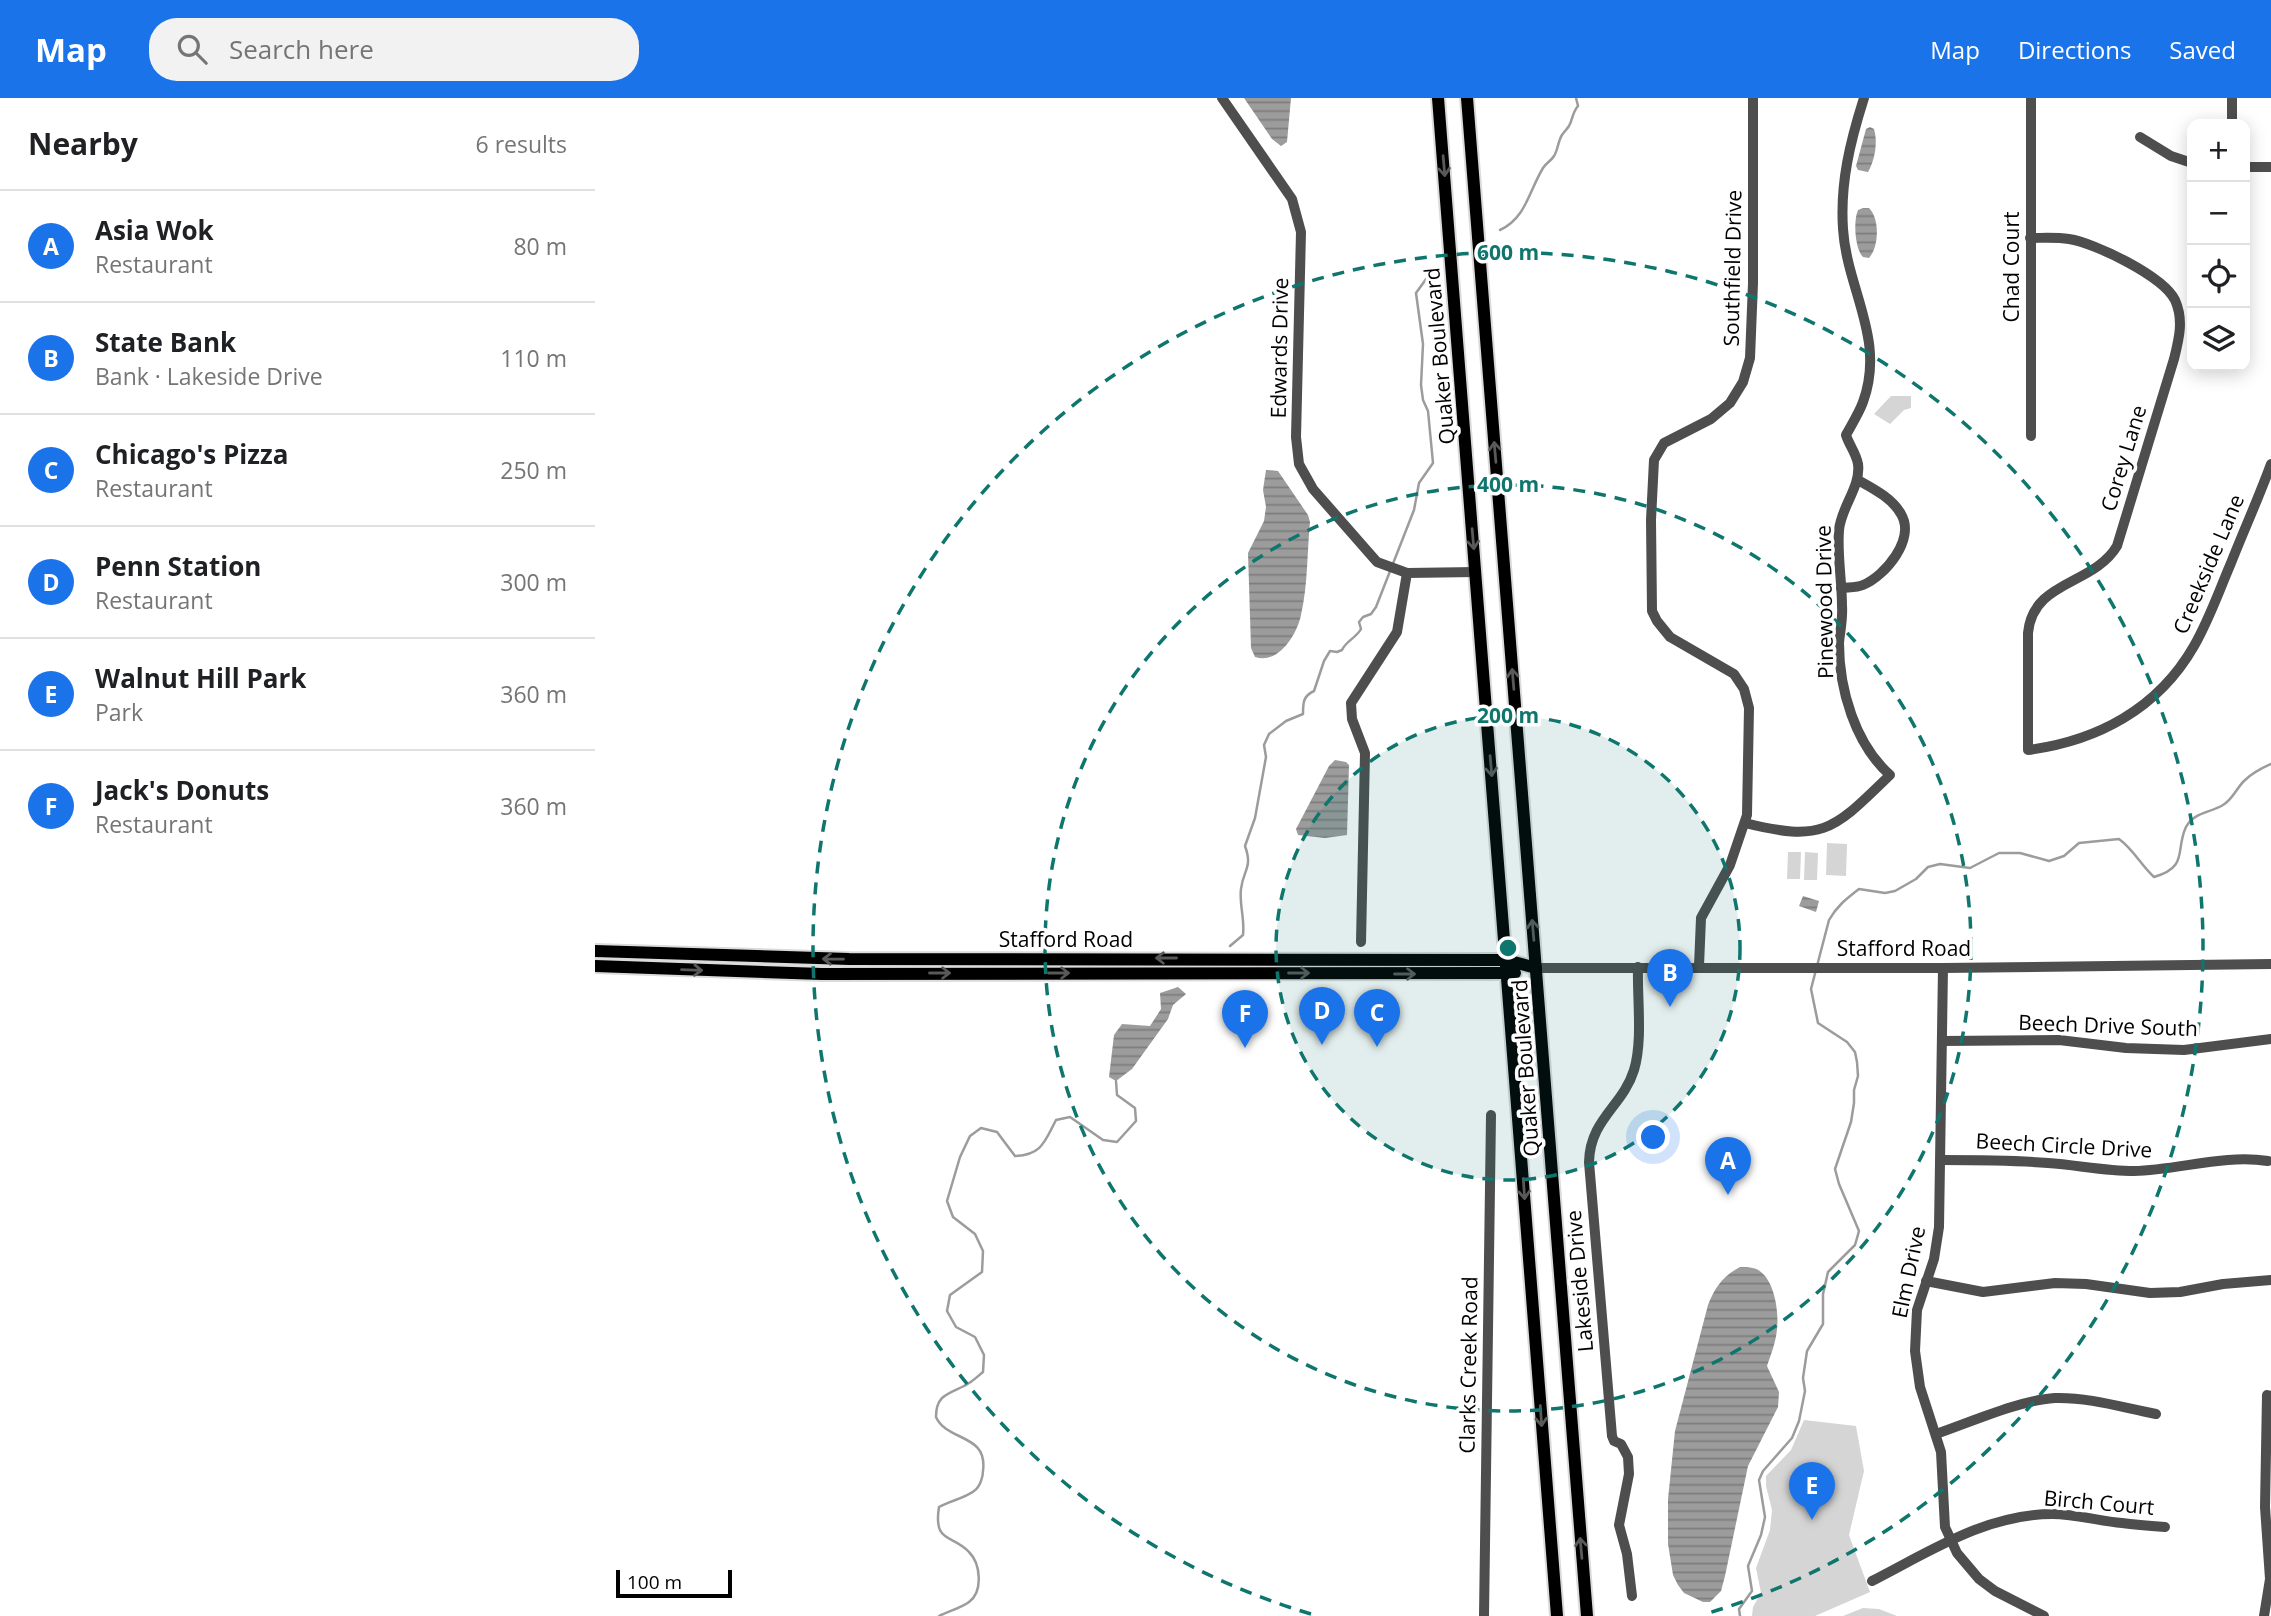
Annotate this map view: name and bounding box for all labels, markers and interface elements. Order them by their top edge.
search box [149,18,639,81]
text: Map [35,27,107,72]
icon: search [173,30,211,68]
text: Search here [229,31,374,67]
text: Map [1930,33,1980,66]
text: Directions [2018,33,2131,66]
text: Saved [2169,33,2236,66]
map controls [2187,119,2250,371]
button: + [2187,119,2250,182]
text: Nearby [28,123,138,164]
text: 6 results [476,128,567,160]
one-way arrow [1438,154,1451,177]
button: − [2187,182,2250,245]
street label: Southfield Drive [1717,189,1747,347]
text: Asia Wok [95,212,214,248]
street label: Chad Court [1997,212,2025,322]
text: A [43,230,59,262]
text: 80 m [513,230,567,262]
text: 600 m [1477,238,1539,266]
button: locate [2187,245,2250,308]
text: Restaurant [95,248,213,280]
street label: Quaker Boulevard [1417,266,1461,446]
street label: Edwards Drive [1264,277,1294,419]
button: layers [2187,308,2250,371]
text: State Bank [95,324,236,360]
text: B [43,342,59,374]
text: 110 m [500,342,567,374]
text: Bank · Lakeside Drive [95,360,323,392]
street label: Corey Lane [2094,402,2152,514]
text: Chicago's Pizza [95,436,288,472]
one-way arrow [1488,442,1501,464]
text: C [44,454,58,486]
text: 250 m [500,454,567,486]
text: 400 m [1477,470,1539,498]
text: Restaurant [95,472,213,504]
street label: Creekside Lane [2166,490,2250,638]
street label: Pinewood Drive [1809,525,1839,679]
one-way arrow [1467,528,1480,550]
text: Penn Station [95,548,261,584]
text: D [42,566,60,598]
text: 300 m [500,566,567,598]
text: Restaurant [95,584,213,616]
text: Walnut Hill Park [95,660,306,696]
one-way arrow [1506,668,1519,691]
text: E [45,678,57,710]
text: 360 m [500,678,567,710]
text: Park [95,696,143,728]
text: 200 m [1477,701,1539,729]
one-way arrow [1485,754,1498,777]
text: Jack's Donuts [95,772,269,808]
text: F [45,790,57,822]
text: 360 m [500,790,567,822]
text: Restaurant [95,808,213,840]
one-way arrow [1526,920,1539,942]
street label: Stafford Road [999,925,1133,953]
street label: Stafford Road [1837,934,1971,962]
centre of rings [1496,936,1520,960]
pin: B [1647,949,1693,1007]
one-way arrow [1155,951,1178,965]
one-way arrow [822,952,845,966]
one-way arrow [680,964,703,977]
one-way arrow [928,966,951,980]
one-way arrow [1047,966,1070,980]
one-way arrow [1288,966,1311,980]
one-way arrow [1393,967,1416,981]
street label: Quaker Boulevard [1505,978,1545,1158]
pin: D [1299,987,1345,1045]
pin: C [1354,989,1400,1047]
pin: F [1222,990,1268,1048]
street label: Beech Drive South [2018,1008,2198,1042]
your location [1636,1120,1670,1154]
street label: Beech Circle Drive [1975,1126,2153,1164]
pin: A [1705,1137,1751,1195]
one-way arrow [1518,1177,1531,1200]
street label: Lakeside Drive [1559,1209,1599,1353]
street label: Elm Drive [1885,1223,1931,1321]
street label: Clarks Creek Road [1452,1276,1484,1454]
one-way arrow [1535,1404,1548,1427]
pin: E [1789,1462,1835,1520]
street label: Birch Court [2043,1483,2155,1521]
one-way arrow [1574,1537,1587,1560]
scale bar [616,1567,731,1599]
text: 100 m [627,1569,682,1595]

